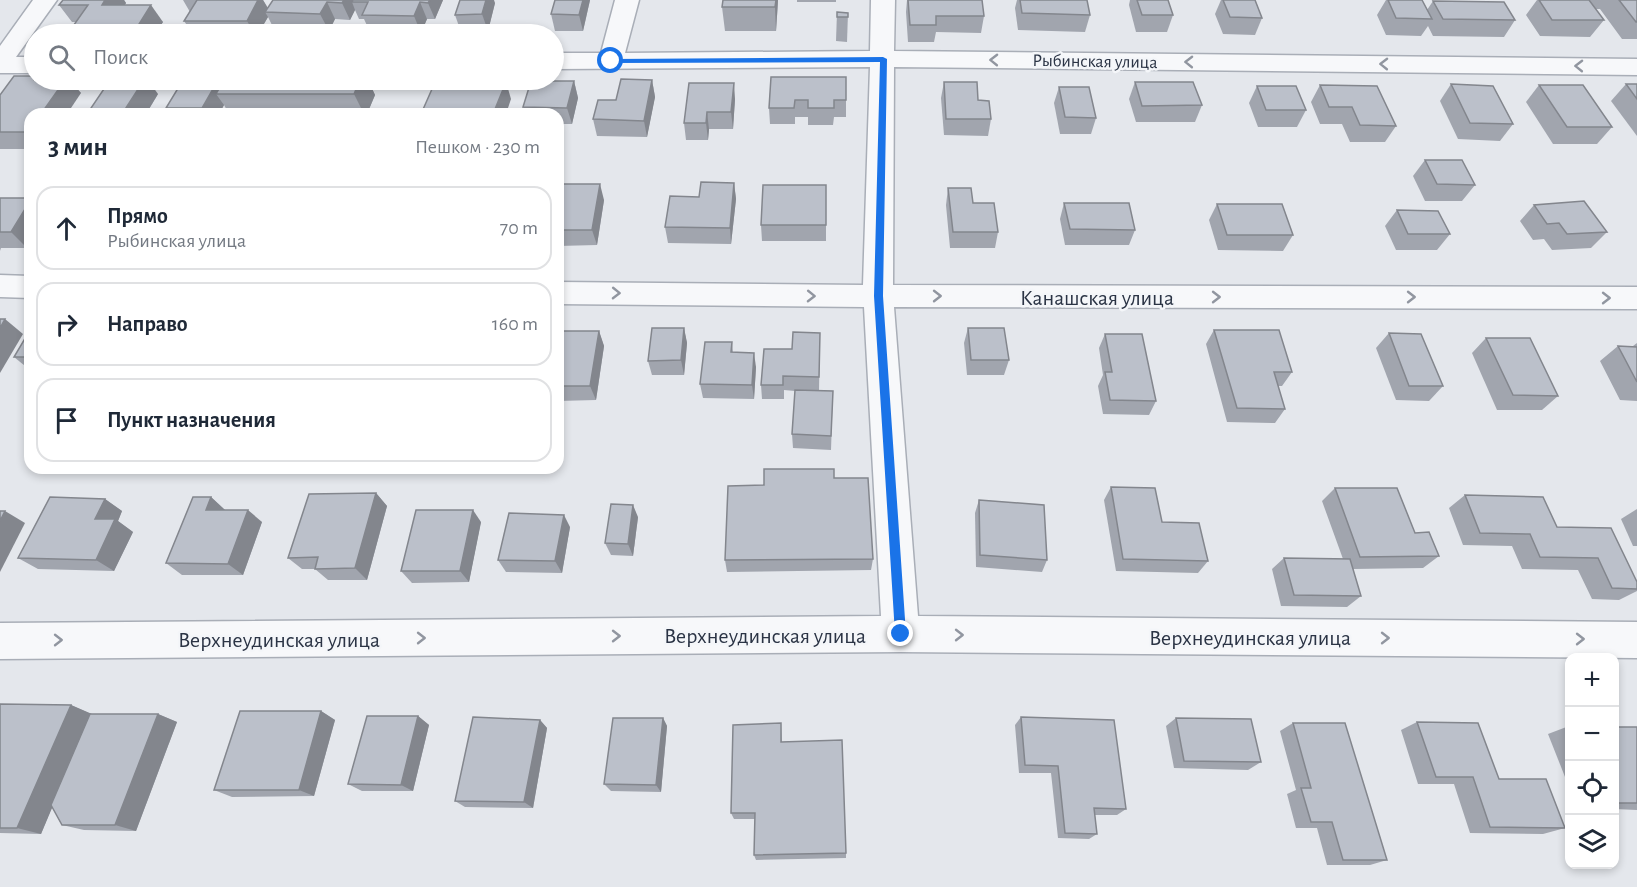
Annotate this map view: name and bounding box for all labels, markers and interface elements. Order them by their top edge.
search box [24,24,564,90]
icon: search [45,41,78,74]
text: Поиск [93,46,148,68]
route start [597,47,623,73]
street label: Рыбинская улица [1032,51,1158,72]
one-way arrow [989,54,998,67]
one-way arrow [1184,56,1193,68]
one-way arrow [1379,58,1388,70]
one-way arrow [1574,60,1583,72]
text: 3 мин [48,134,108,160]
text: Пешком · 230 m [415,137,540,157]
text: Прямо [107,205,168,227]
icon: ahead [50,212,83,245]
text: 70 m [500,218,538,238]
text: Рыбинская улица [107,231,246,251]
one-way arrow [612,287,621,299]
street label: Канашская улица [1020,287,1174,309]
one-way arrow [807,289,816,302]
one-way arrow [932,290,941,302]
one-way arrow [1211,291,1220,303]
one-way arrow [1406,291,1415,303]
one-way arrow [1601,292,1610,304]
icon: right [50,308,83,341]
text: Направо [107,313,188,335]
text: 160 m [492,314,538,334]
icon: arrive [50,404,83,437]
text: Пункт назначения [107,409,276,431]
route end [887,620,913,646]
street label: Верхнеудинская улица [664,625,866,647]
street label: Верхнеудинская улица [1149,627,1351,649]
street label: Верхнеудинская улица [178,629,380,651]
one-way arrow [955,629,964,641]
one-way arrow [612,630,621,642]
one-way arrow [417,632,426,644]
one-way arrow [1381,632,1390,644]
one-way arrow [1576,633,1585,645]
one-way arrow [54,634,63,646]
map controls [1565,653,1619,869]
button: + [1565,653,1619,707]
button: − [1565,707,1619,761]
button: locate [1565,761,1619,815]
button: layers [1565,815,1619,869]

